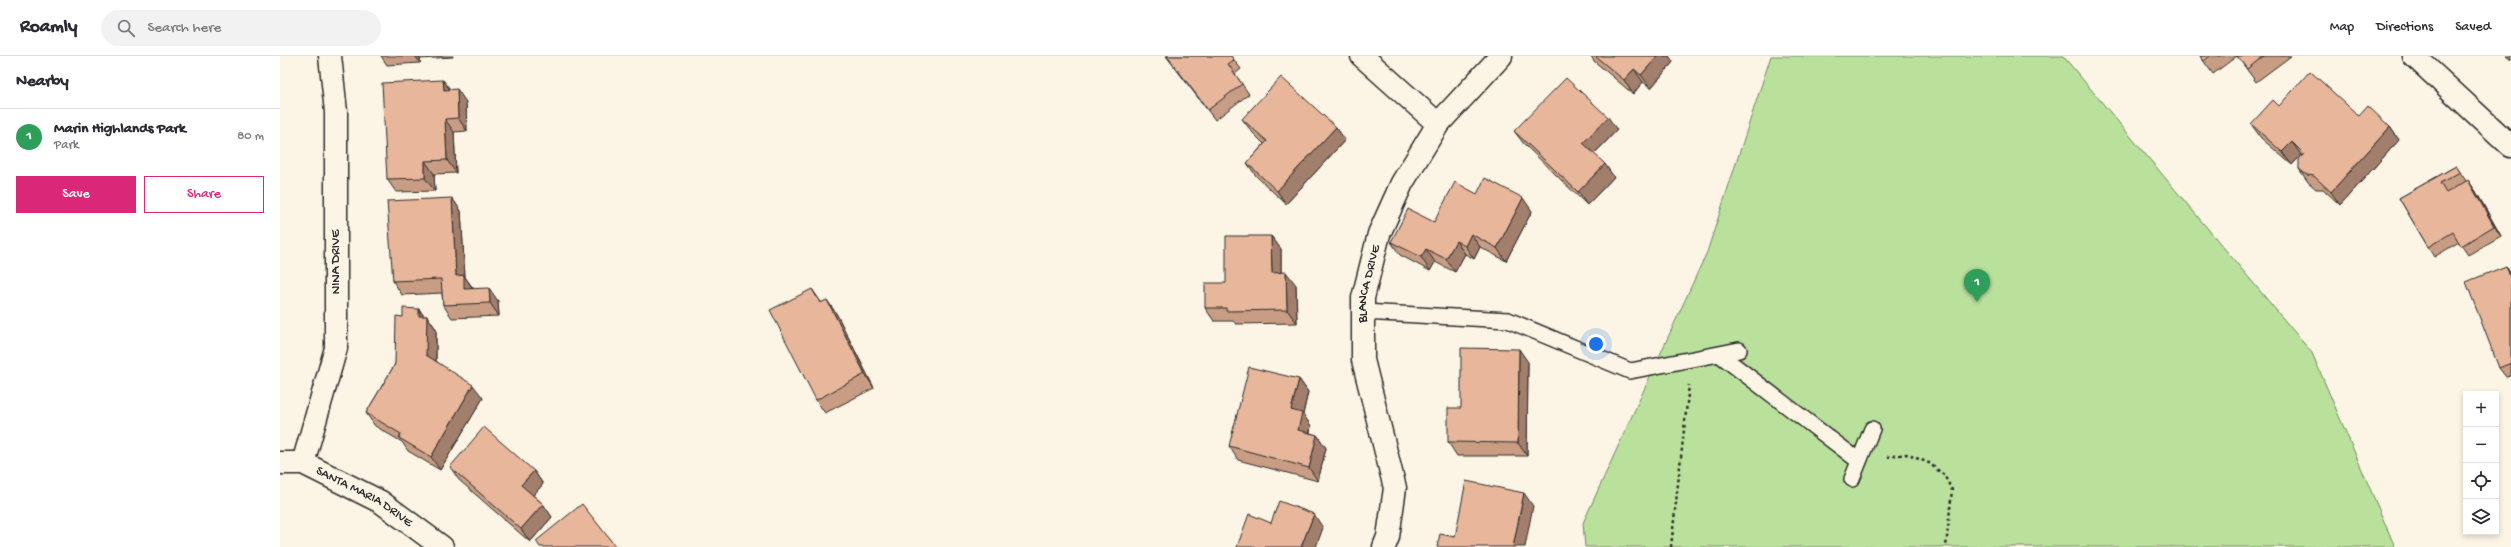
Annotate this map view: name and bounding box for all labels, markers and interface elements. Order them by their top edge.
search box [101,10,381,46]
text: Roamly [20,16,77,39]
icon: search [115,17,137,39]
text: Search here [147,19,221,37]
text: Map [2330,19,2354,36]
text: Directions [2376,19,2433,36]
text: Saved [2455,19,2491,36]
text: Nearby [16,72,69,92]
text: Marin Highlands Park [54,120,186,138]
text: 1 [26,129,32,144]
text: 80 m [237,129,264,144]
text: Park [54,138,79,153]
button: Save [16,176,136,213]
button: Share [144,176,264,213]
street label: NINA DRIVE [329,229,344,294]
street label: BLANCA DRIVE [1356,243,1384,324]
pin: 1 [1964,269,1990,302]
your location [1586,334,1606,354]
map controls [2463,391,2499,535]
button: + [2463,391,2499,427]
button: − [2463,427,2499,463]
street label: SANTA MARIA DRIVE [313,463,416,531]
button: locate [2463,463,2499,499]
button: layers [2463,499,2499,535]

